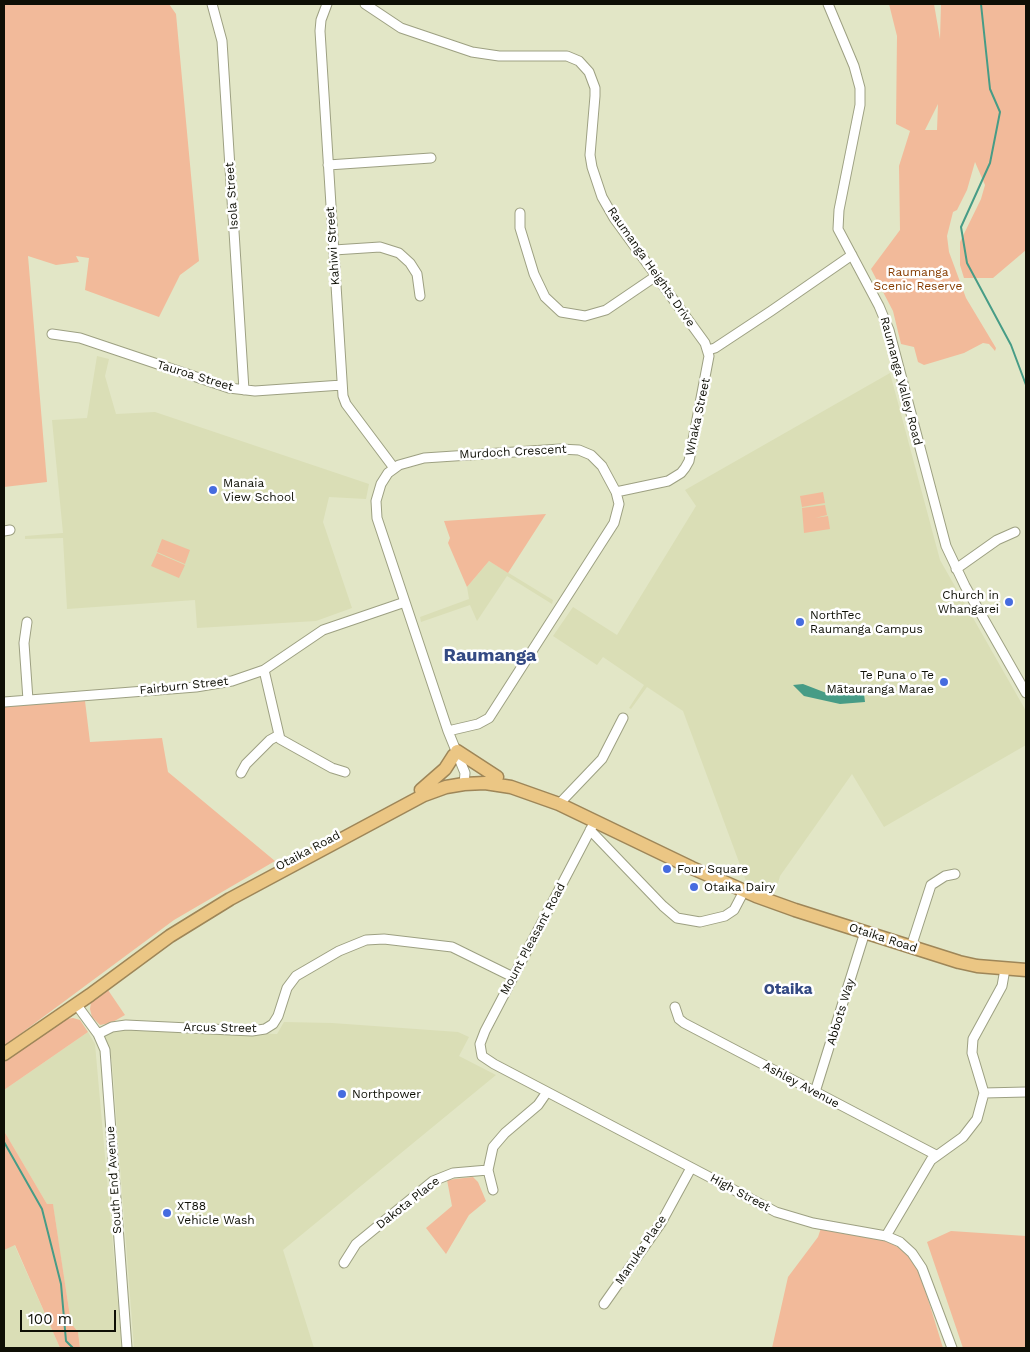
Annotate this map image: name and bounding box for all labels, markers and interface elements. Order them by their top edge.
street label: Isola Street [222,162,242,230]
street label: Raumanga Heights Drive [604,204,698,330]
street label: Kahiwi Street [323,206,343,286]
park label: Raumanga Scenic Reserve [874,265,962,293]
street label: Raumanga Valley Road [877,315,925,447]
street label: Tauroa Street [155,358,235,394]
street label: Whaka Street [683,377,713,457]
street label: Murdoch Crescent [459,442,567,462]
place label: Manaia View School [223,476,295,504]
marker: Manaia View School [207,484,219,496]
place label: Church in Whangarei [938,588,999,616]
marker: Church in Whangarei [1003,596,1015,608]
place label: NorthTec Raumanga Campus [810,608,923,636]
marker: NorthTec Raumanga Campus [794,616,806,628]
district label: Raumanga [444,645,536,667]
place label: Te Puna o Te Mātauranga Marae [826,668,934,696]
street label: Fairburn Street [139,674,229,698]
marker: Te Puna o Te Mātauranga Marae [938,676,950,688]
street label: Otaika Road [273,828,343,874]
place label: Four Square [677,862,748,876]
marker: Four Square [661,863,673,875]
place label: Otaika Dairy [704,880,775,894]
street label: Mount Pleasant Road [497,881,569,997]
marker: Otaika Dairy [688,881,700,893]
street label: Otaika Road [847,920,919,956]
street label: Abbots Way [824,977,858,1047]
district label: Otaika [764,981,812,999]
street label: Arcus Street [183,1020,257,1036]
street label: Ashley Avenue [760,1059,842,1111]
place label: Northpower [352,1087,421,1101]
marker: Northpower [336,1088,348,1100]
street label: South End Avenue [103,1126,125,1234]
street label: High Street [707,1171,773,1215]
street label: Dakota Place [373,1174,443,1232]
place label: XT88 Vehicle Wash [177,1199,255,1227]
marker: XT88 Vehicle Wash [161,1207,173,1219]
street label: Manuka Place [612,1212,670,1288]
scale bar [22,1300,119,1332]
text: 100 m [28,1310,72,1328]

